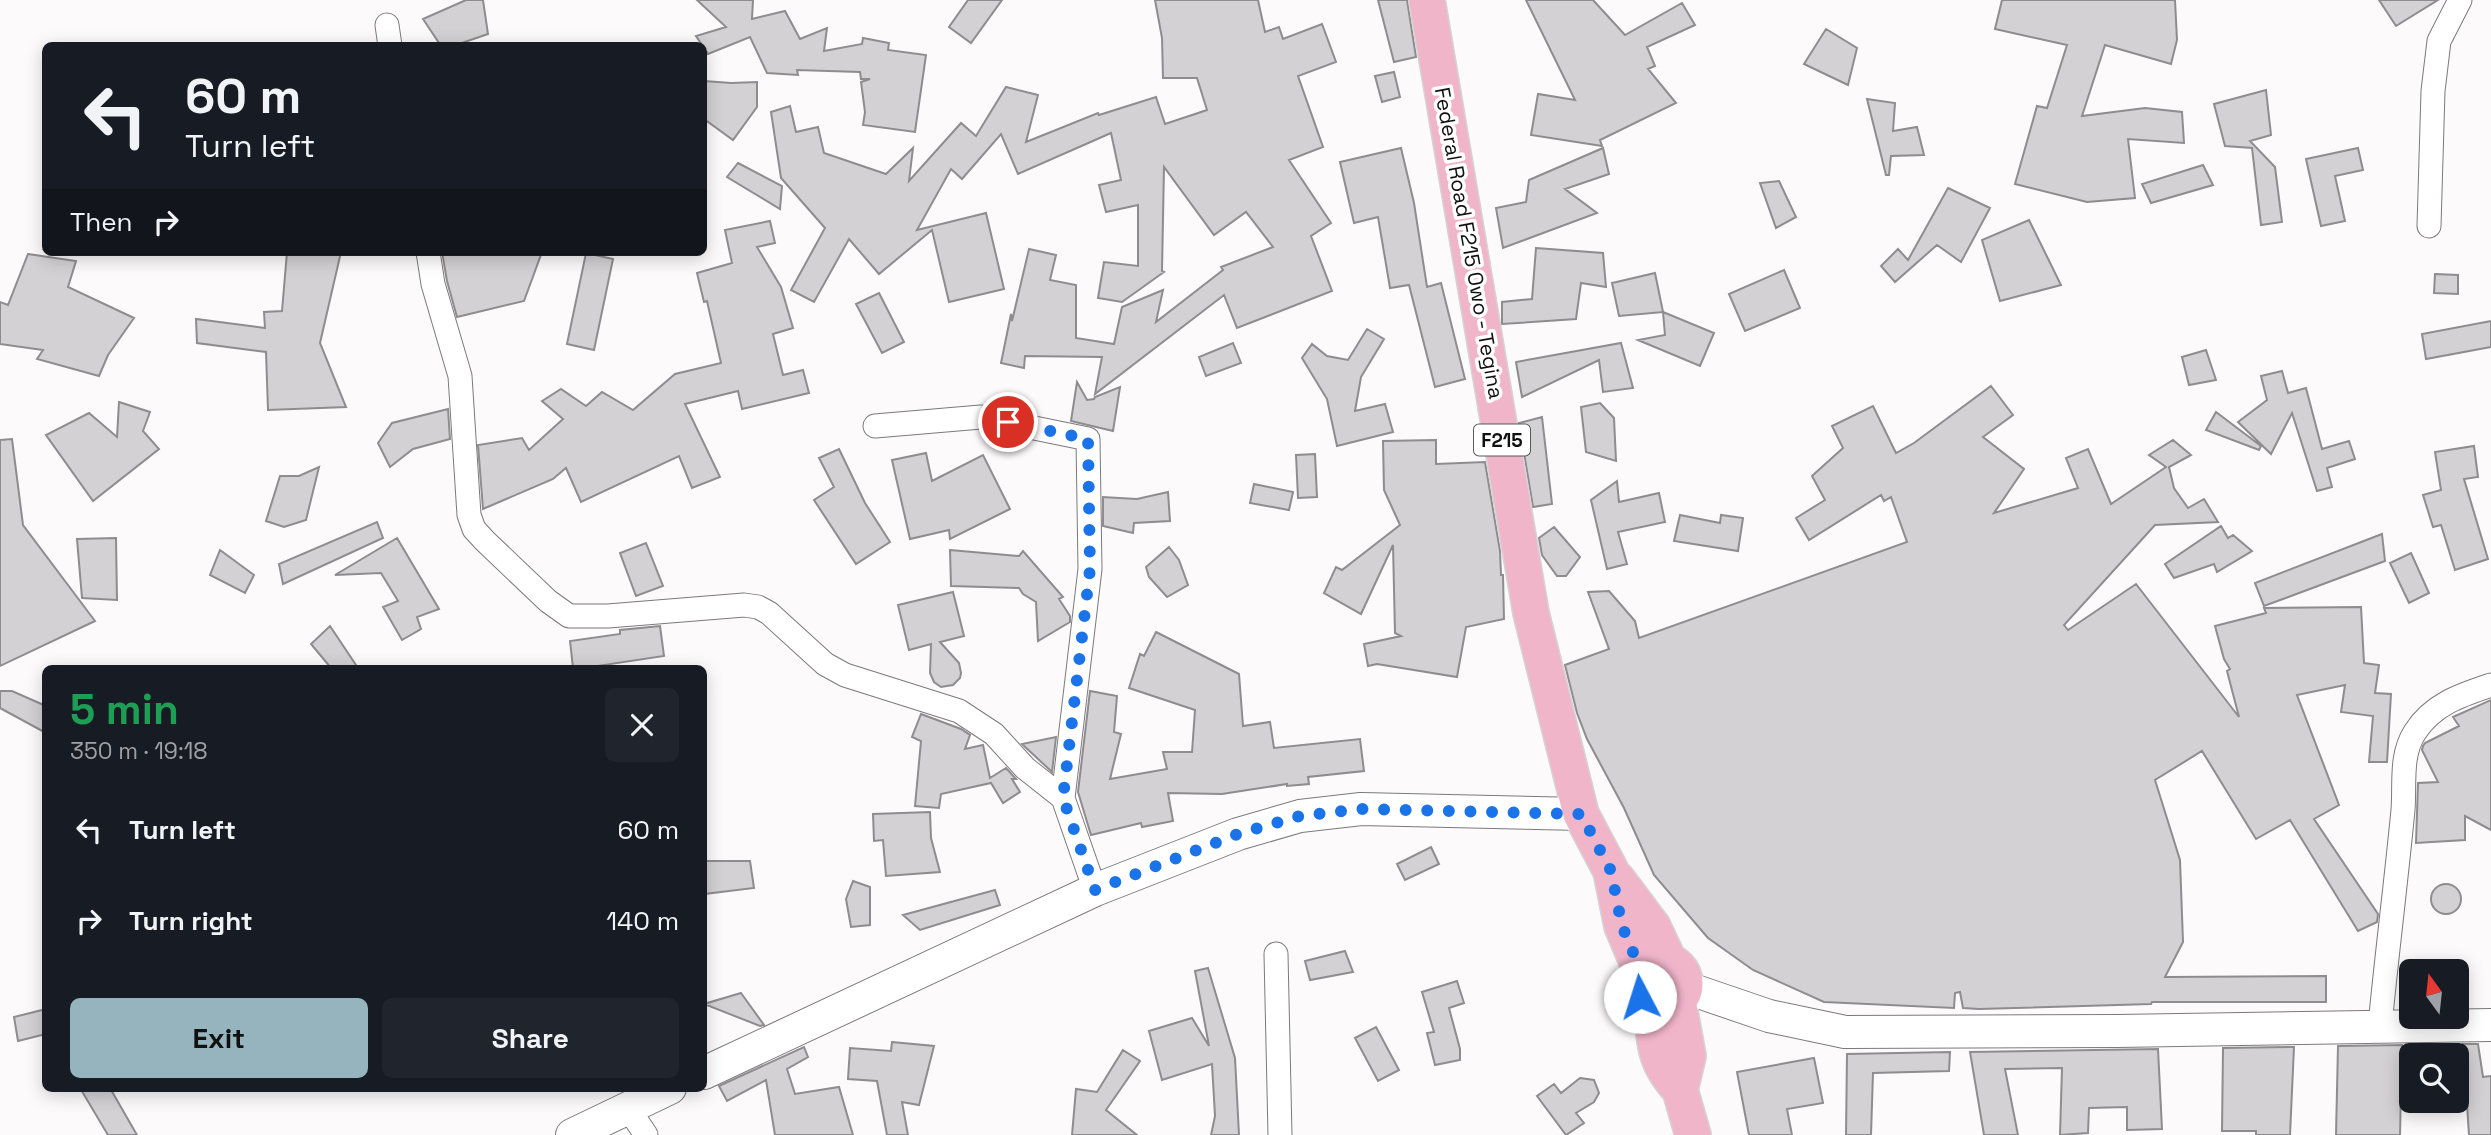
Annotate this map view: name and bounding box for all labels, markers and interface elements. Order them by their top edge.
text: 60 m [185,65,301,127]
icon: left [70,70,161,161]
street label: Federal Road F215 Owo - Tegina [1429,85,1510,401]
text: Turn left [185,126,315,166]
icon: right [147,203,185,241]
text: Then [70,205,133,239]
pin [978,392,1038,452]
icon: arrive [989,403,1027,441]
road number: F215 [1474,424,1530,456]
text: 5 min [70,683,179,736]
button: close [605,688,679,762]
text: 350 m · 19:18 [70,736,208,766]
icon: left [70,811,108,849]
text: Turn left [129,813,236,847]
text: 60 m [617,813,679,847]
icon: right [70,902,108,940]
text: Turn right [129,904,253,938]
text: 140 m [606,904,679,938]
north arrow [2399,959,2469,1029]
map controls [2399,959,2469,1113]
position arrow [1603,960,1677,1034]
button: Exit [70,998,368,1078]
button: Share [382,998,679,1078]
button: search [2399,1043,2469,1113]

